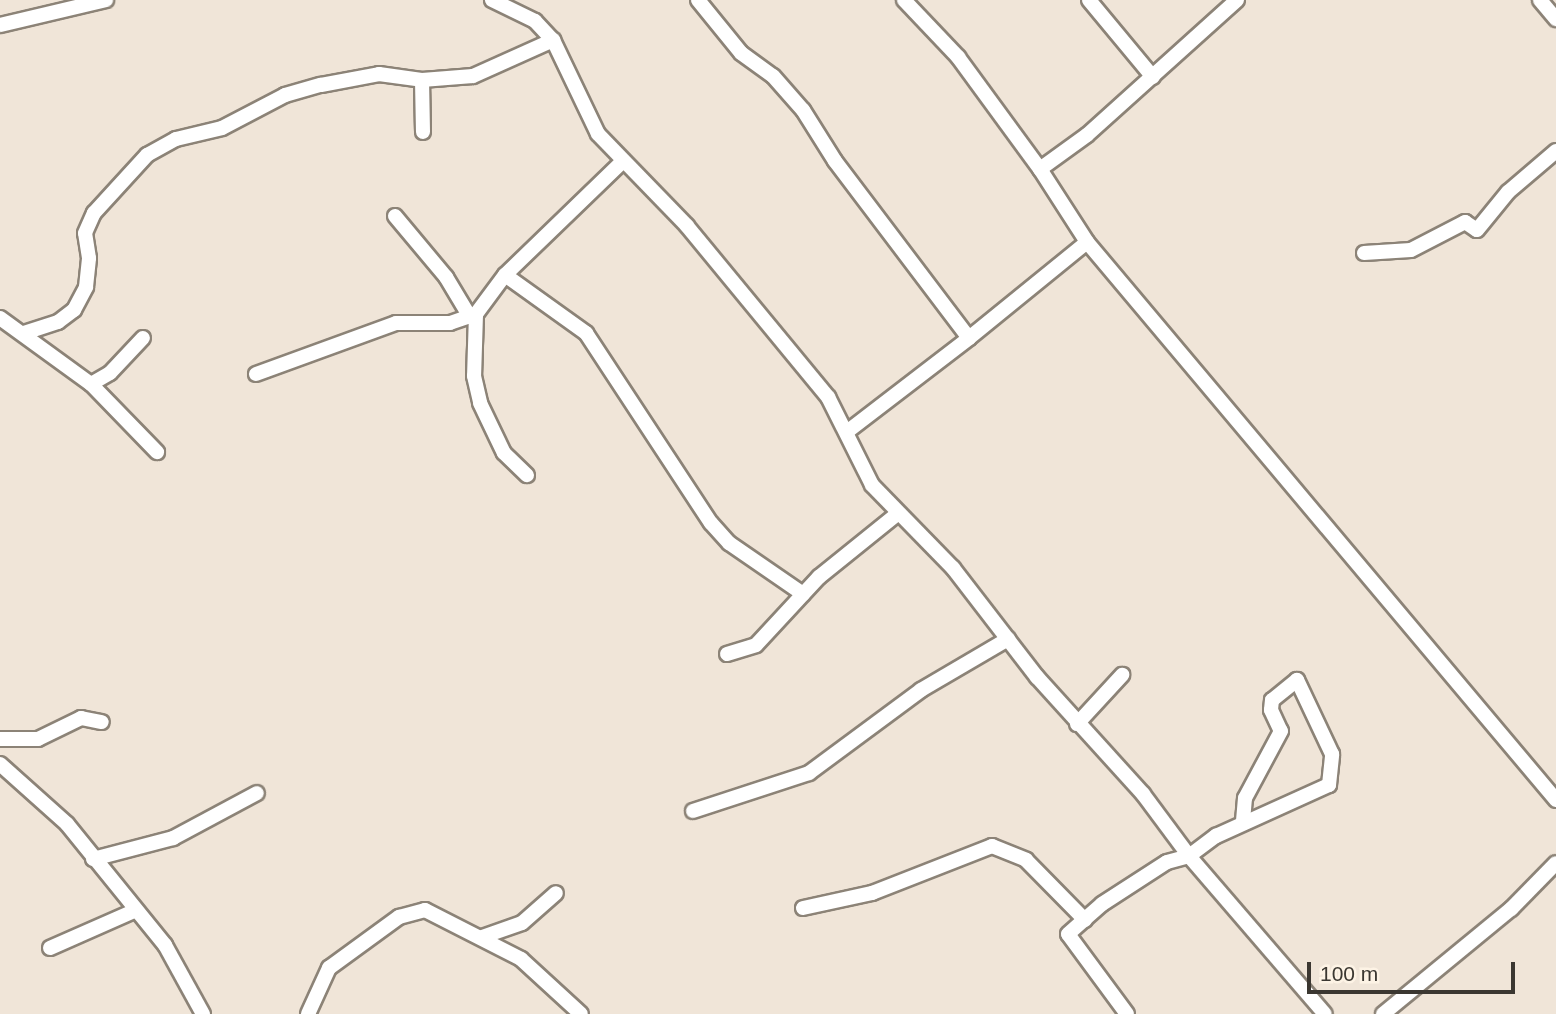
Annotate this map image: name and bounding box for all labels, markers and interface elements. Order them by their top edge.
scale bar [1311,948,1519,992]
text: 100 m [1320,962,1378,985]

